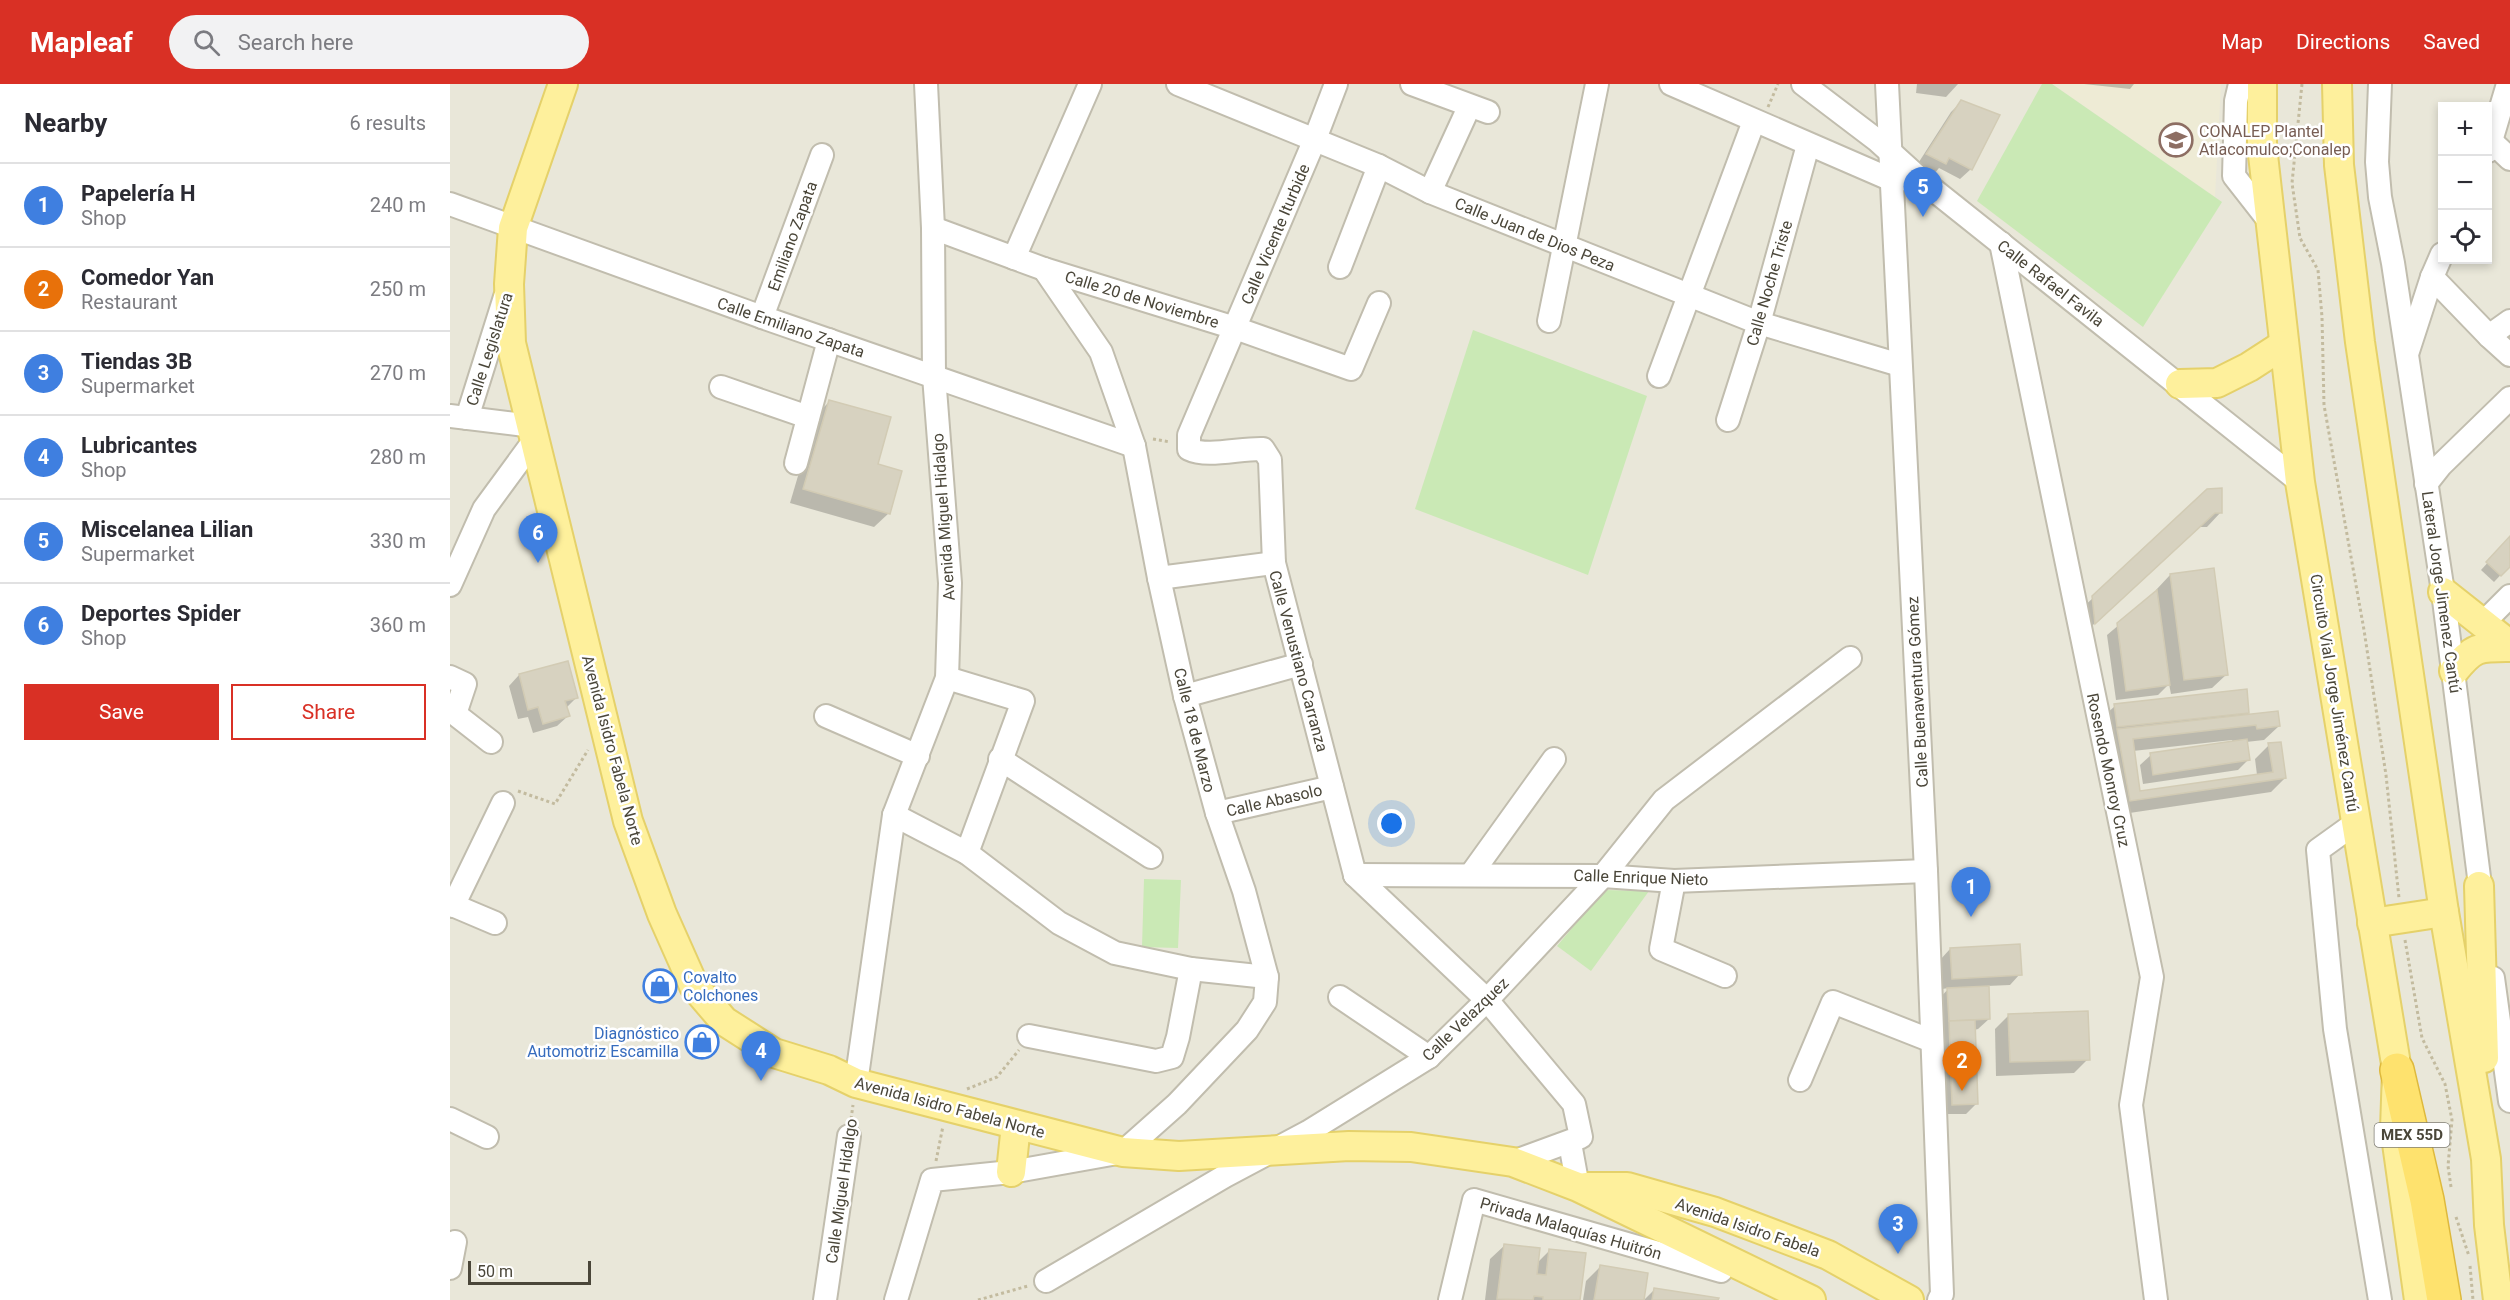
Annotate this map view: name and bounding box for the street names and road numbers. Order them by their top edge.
street label: Calle Vicente Iturbide [1237,161,1314,307]
street label: Emiliano Zapata [764,179,821,294]
street label: Calle Juan de Dios Peza [1452,194,1618,275]
street label: Calle Noche Triste [1743,218,1796,348]
street label: Calle Rafael Favila [1994,236,2108,331]
street label: Calle 20 de Noviembre [1063,267,1221,332]
street label: Calle Legislatura [462,290,517,408]
street label: Calle Emiliano Zapata [715,293,867,362]
street label: Avenida Miguel Hidalgo [928,433,959,601]
street label: Lateral Jorge Jimenez Cantú [2418,490,2465,694]
street label: Calle Venustiano Carranza [1265,568,1332,754]
street label: Circuito Vial Jorge Jiménez Cantú [2306,573,2363,813]
street label: Calle Buenaventura Gómez [1903,596,1932,788]
street label: Avenida Isidro Fabela Norte [578,653,647,847]
street label: Calle 18 de Marzo [1170,666,1219,794]
street label: Rosendo Monroy Cruz [2083,691,2134,849]
street label: Calle Abasolo [1224,780,1324,821]
street label: Calle Enrique Nieto [1573,866,1709,889]
street label: Calle Velazquez [1418,973,1512,1065]
street label: Avenida Isidro Fabela Norte [853,1073,1047,1142]
street label: Calle Miguel Hidalgo [822,1117,861,1265]
road number: MEX 55D [2374,1123,2450,1147]
street label: Privada Malaquías Huitrón [1478,1193,1664,1264]
street label: Avenida Isidro Fabela [1673,1194,1823,1261]

